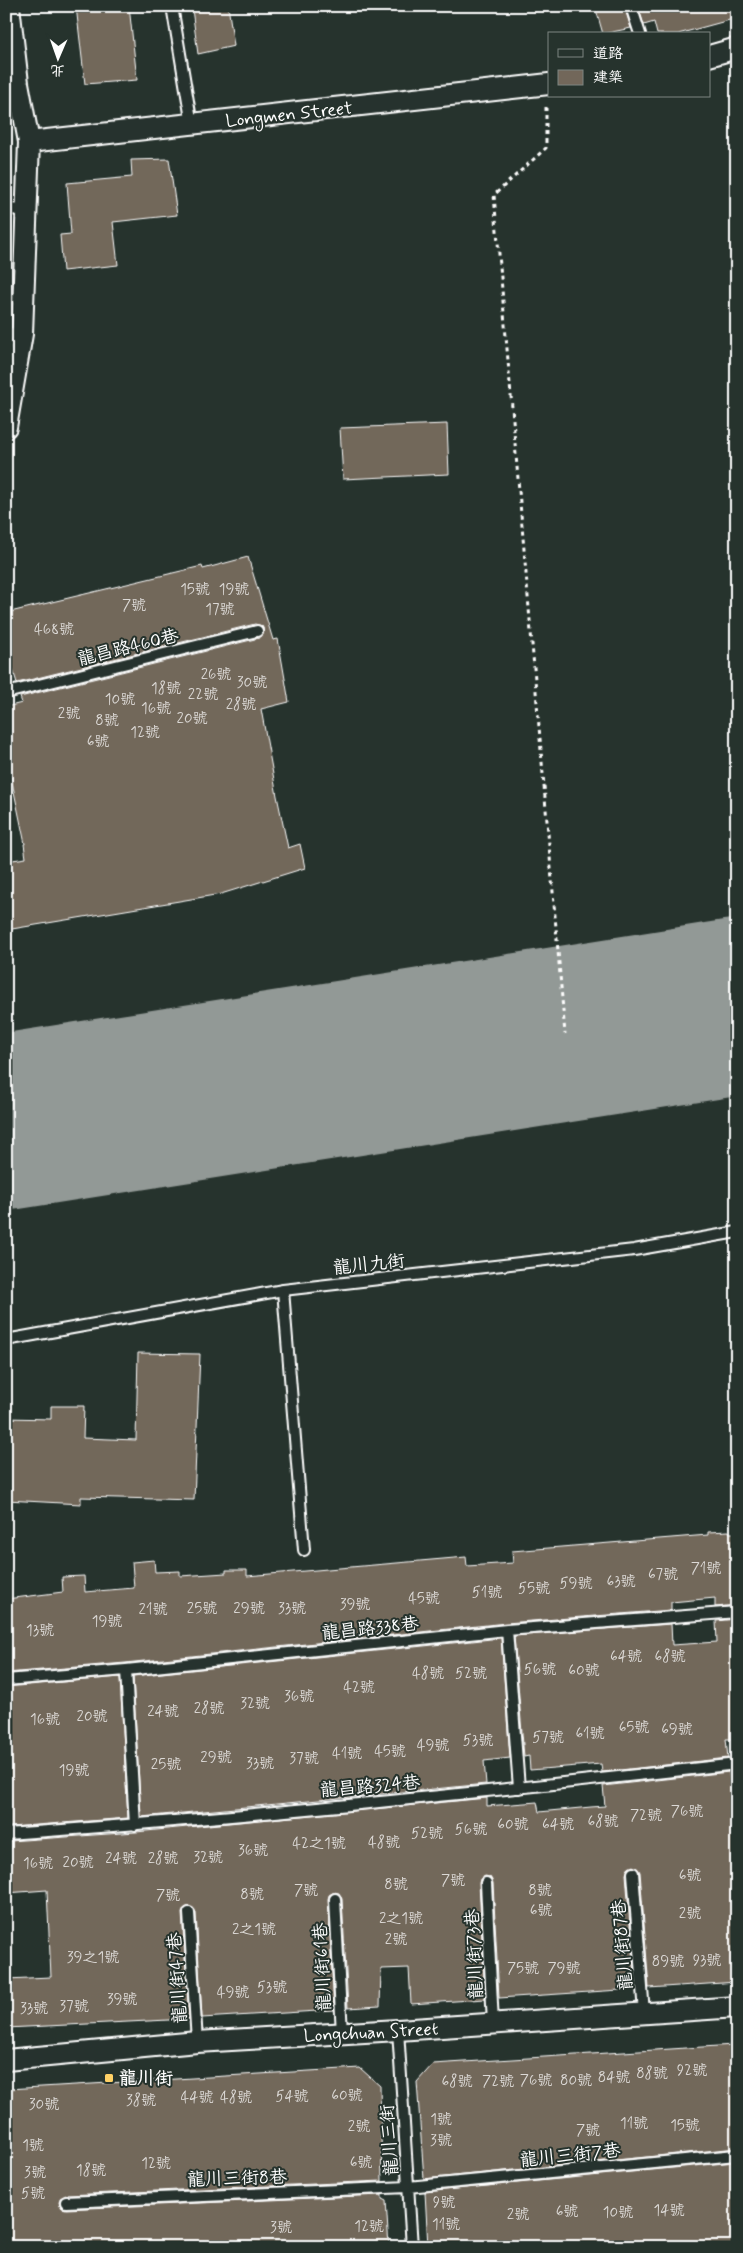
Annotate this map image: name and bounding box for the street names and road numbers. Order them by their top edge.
street label: Longmen Street [224,96,354,135]
street label: 龍昌路460巷 [75,624,181,672]
street label: 龍川九街 [332,1249,406,1281]
street label: 龍昌路338巷 [320,1612,420,1646]
street label: 龍昌路324巷 [319,1771,421,1803]
street label: 龍川街87巷 [607,1898,639,1991]
street label: 龍川街73巷 [461,1908,489,2000]
street label: 龍川街61巷 [309,1922,337,2012]
street label: 龍川街47巷 [163,1931,193,2024]
street label: Longchuan Street [303,2017,439,2050]
street label: 龍川三街 [376,2103,404,2177]
street label: 龍川三街7巷 [519,2139,622,2173]
street label: 龍川三街8巷 [187,2165,288,2193]

